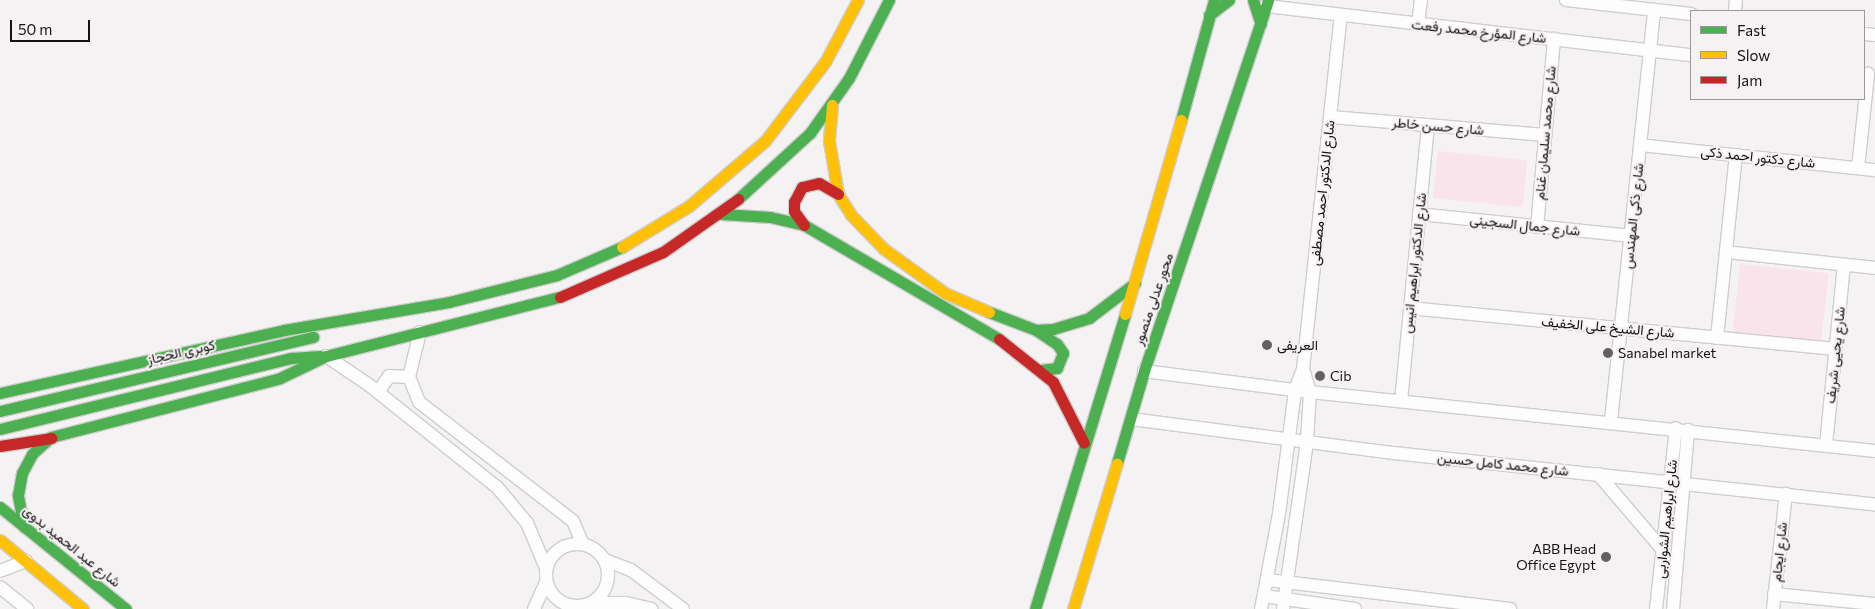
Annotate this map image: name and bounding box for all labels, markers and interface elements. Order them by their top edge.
scale bar [12,10,92,42]
legend [1690,10,1865,100]
street label: شارع المؤرخ محمد رفعت [1411,16,1547,46]
text: 50 m [18,20,52,38]
text: Fast [1737,21,1766,39]
text: Slow [1737,46,1770,64]
street label: شارع محمد سليمان غنام [1531,65,1559,201]
text: Jam [1737,71,1762,89]
street label: شارع حسن خاطر [1391,114,1485,138]
street label: شارع الدكتور احمد مصطفى [1306,119,1338,267]
street label: شارع دكتور احمد ذكى [1700,143,1816,171]
street label: شارع ذكى المهندس [1619,162,1647,270]
street label: شارع الدكتور ابراهيم انيس [1398,192,1430,334]
street label: شارع جمال السجينى [1469,211,1581,239]
street label: محور عدلى منصور [1129,251,1177,347]
street label: شارع يحيى شريف [1822,306,1848,404]
street label: شارع الشيخ على الخفيف [1541,313,1675,341]
street label: كوبرى الحجاز [145,336,217,368]
place label: العريفى [1277,337,1318,353]
marker: العريفى [1261,339,1273,351]
place label: Sanabel market [1618,345,1716,361]
marker: Sanabel market [1602,347,1614,359]
place label: Cib [1330,368,1351,384]
marker: Cib [1314,370,1326,382]
street label: شارع محمد كامل حسين [1436,449,1570,479]
street label: شارع ابراهيم الشواربى [1651,459,1681,579]
street label: شارع عبد الحميد بدوى [20,501,124,591]
street label: شارع ايجام [1768,521,1790,583]
place label: ABB Head Office Egypt [1516,541,1596,574]
marker: ABB Head Office Egypt [1600,551,1612,563]

